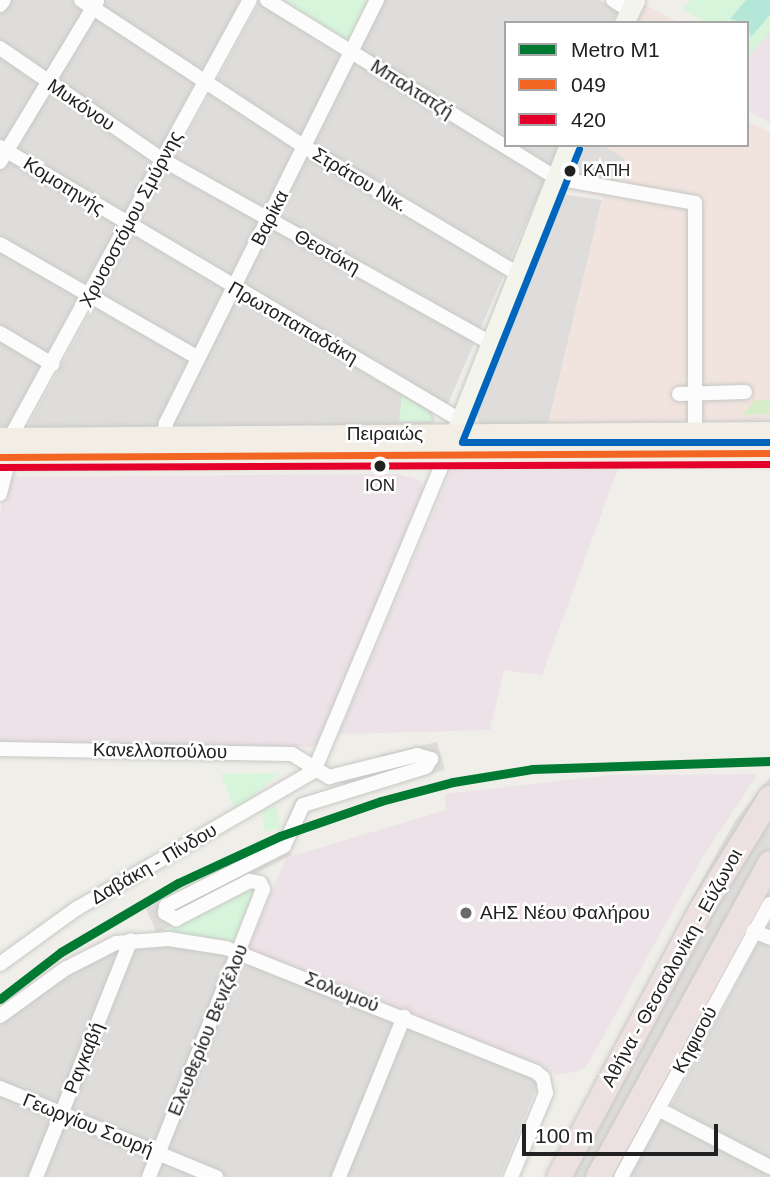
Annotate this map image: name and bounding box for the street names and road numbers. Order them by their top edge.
street label: Μπαλτατζή [366,55,458,123]
street label: Μυκόνου [43,74,119,136]
street label: Χρυσοστόμου Σμύρνης [75,127,187,311]
street label: Στράτου Νικ. [309,143,411,217]
street label: Κομοτηνής [19,152,109,220]
street label: Βαρίκα [246,187,294,249]
street label: Θεοτόκη [290,225,364,279]
street label: Πρωτοπαπαδάκη [224,277,362,369]
street label: Πειραιώς [347,423,423,445]
street label: Κανελλοπούλου [93,738,227,764]
street label: Δαβάκη - Πίνδου [87,819,221,909]
street label: Αθήνα - Θεσσαλονίκη - Εύζωνοι [597,845,747,1091]
street label: Ελευθερίου Βενιζέλου [163,941,253,1119]
street label: Σολωμού [302,967,382,1017]
street label: Κηφισού [668,1003,722,1077]
street label: Ραγκαβή [59,1019,109,1097]
street label: Γεωργίου Σουρή [19,1088,157,1162]

